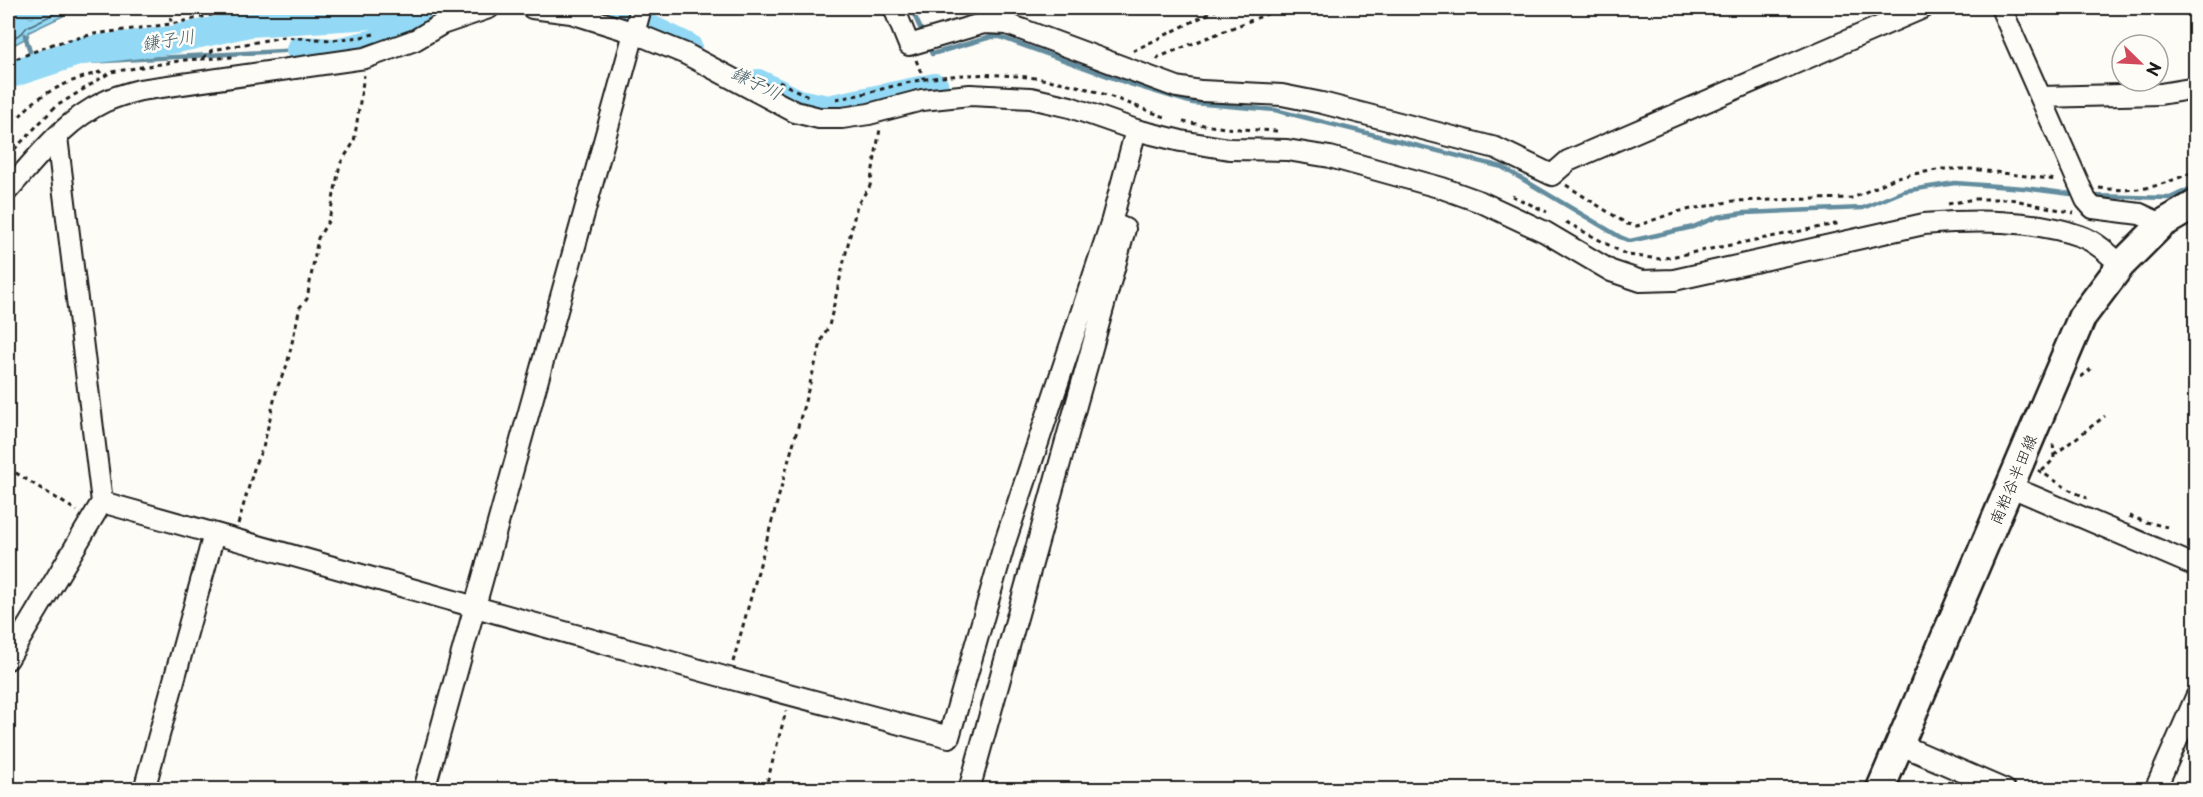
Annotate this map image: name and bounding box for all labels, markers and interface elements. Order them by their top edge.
water label: 鎌子川 [139,21,197,57]
north arrow [2110,33,2170,93]
water label: 鎌子川 [727,58,787,106]
text: N [2141,59,2168,80]
street label: 南粕谷半田線 [1982,430,2042,528]

